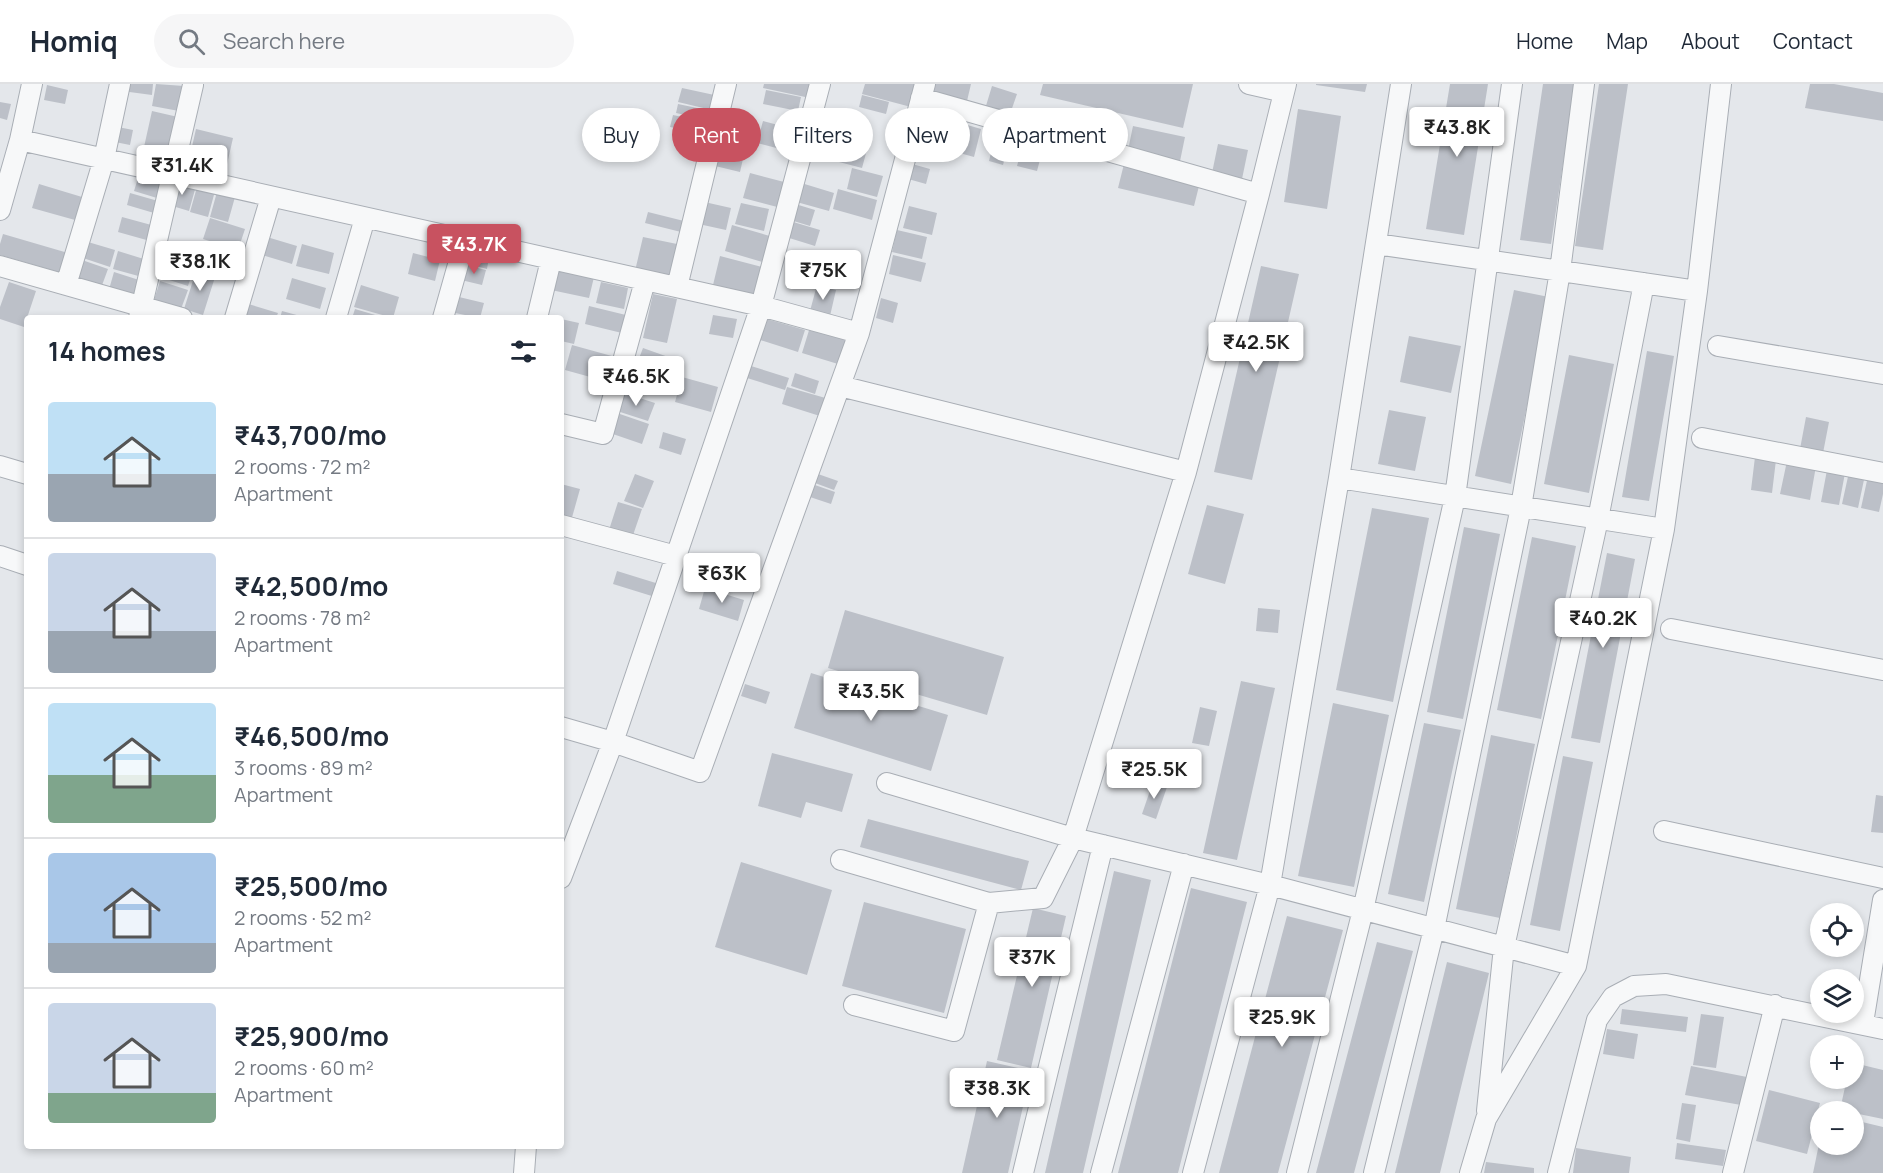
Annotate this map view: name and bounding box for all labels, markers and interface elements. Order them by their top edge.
search box [154,14,574,68]
text: Homiq [30,22,118,60]
icon: search [175,25,208,58]
text: Search here [223,26,345,56]
text: Home [1516,27,1573,55]
text: Map [1606,27,1648,55]
text: About [1681,27,1740,55]
text: Contact [1773,27,1853,55]
pin: ₹43.8K [1408,107,1506,158]
chip: Buy [582,108,660,162]
chip: Rent [672,108,761,162]
chip: Filters [773,108,873,162]
chip: New [885,108,970,162]
chip: Apartment [982,108,1128,162]
text: ₹43.8K [1423,113,1491,140]
pin: ₹31.4K [133,145,231,196]
text: ₹31.4K [150,151,214,178]
pin: ₹43.7K [425,224,523,275]
text: ₹43.7K [441,230,507,257]
pin: ₹38.1K [151,241,249,292]
text: ₹38.1K [169,247,231,274]
pin: ₹75K [787,250,859,301]
text: ₹75K [799,256,847,283]
pin: ₹42.5K [1207,322,1305,373]
text: ₹42.5K [1222,328,1290,355]
text: 14 homes [48,333,166,369]
icon: filters [507,335,540,368]
pin: ₹46.5K [587,356,685,407]
text: ₹46.5K [602,362,670,389]
text: ₹43,700/mo [234,417,387,453]
icon: home [96,426,168,498]
text: 2 rooms · 72 m² [234,453,370,480]
text: Apartment [234,480,333,507]
pin: ₹63K [686,553,758,604]
text: ₹63K [697,559,747,586]
text: ₹42,500/mo [234,568,388,604]
icon: home [96,577,168,649]
pin: ₹40.2K [1554,598,1652,649]
text: 2 rooms · 78 m² [234,604,371,631]
text: ₹40.2K [1569,604,1637,631]
text: Apartment [234,631,333,658]
pin: ₹43.5K [822,671,920,722]
text: ₹43.5K [838,677,904,704]
text: ₹46,500/mo [234,718,389,754]
icon: home [96,727,168,799]
pin: ₹25.5K [1105,749,1203,800]
text: 3 rooms · 89 m² [234,754,373,781]
text: ₹25.5K [1121,755,1187,782]
text: Apartment [234,781,333,808]
text: ₹25,500/mo [234,868,388,904]
icon: home [96,877,168,949]
map controls [1810,903,1864,1155]
button: locate [1810,903,1864,957]
text: 2 rooms · 52 m² [234,904,371,931]
text: Apartment [234,931,333,958]
pin: ₹37K [996,937,1068,988]
text: ₹37K [1008,943,1056,970]
button: layers [1810,969,1864,1023]
pin: ₹25.9K [1233,997,1331,1048]
text: ₹25.9K [1248,1003,1316,1030]
text: ₹25,900/mo [234,1018,389,1054]
icon: home [96,1027,168,1099]
button: + [1810,1035,1864,1089]
text: 2 rooms · 60 m² [234,1054,374,1081]
pin: ₹38.3K [948,1068,1046,1119]
text: ₹38.3K [964,1074,1030,1101]
text: Apartment [234,1081,333,1108]
button: − [1810,1101,1864,1155]

